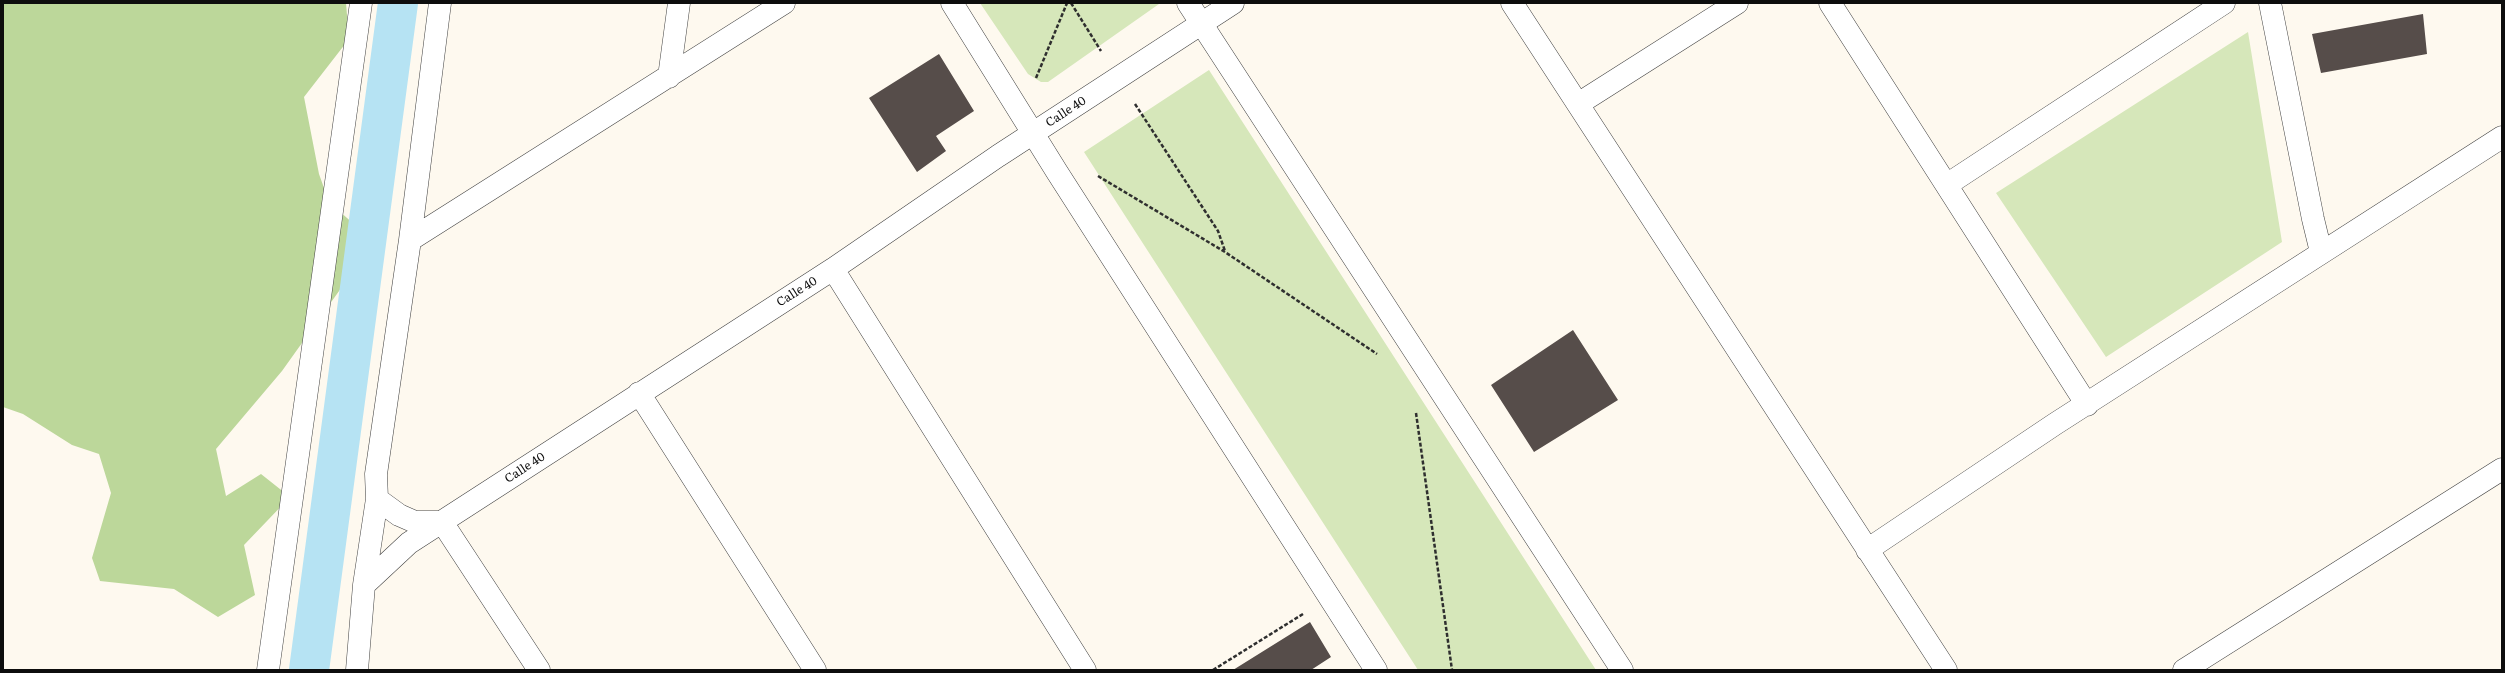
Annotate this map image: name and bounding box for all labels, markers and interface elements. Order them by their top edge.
street label: Calle 40 [1043,94,1089,130]
street label: Calle 40 [774,274,820,310]
street label: Calle 40 [502,450,548,486]

